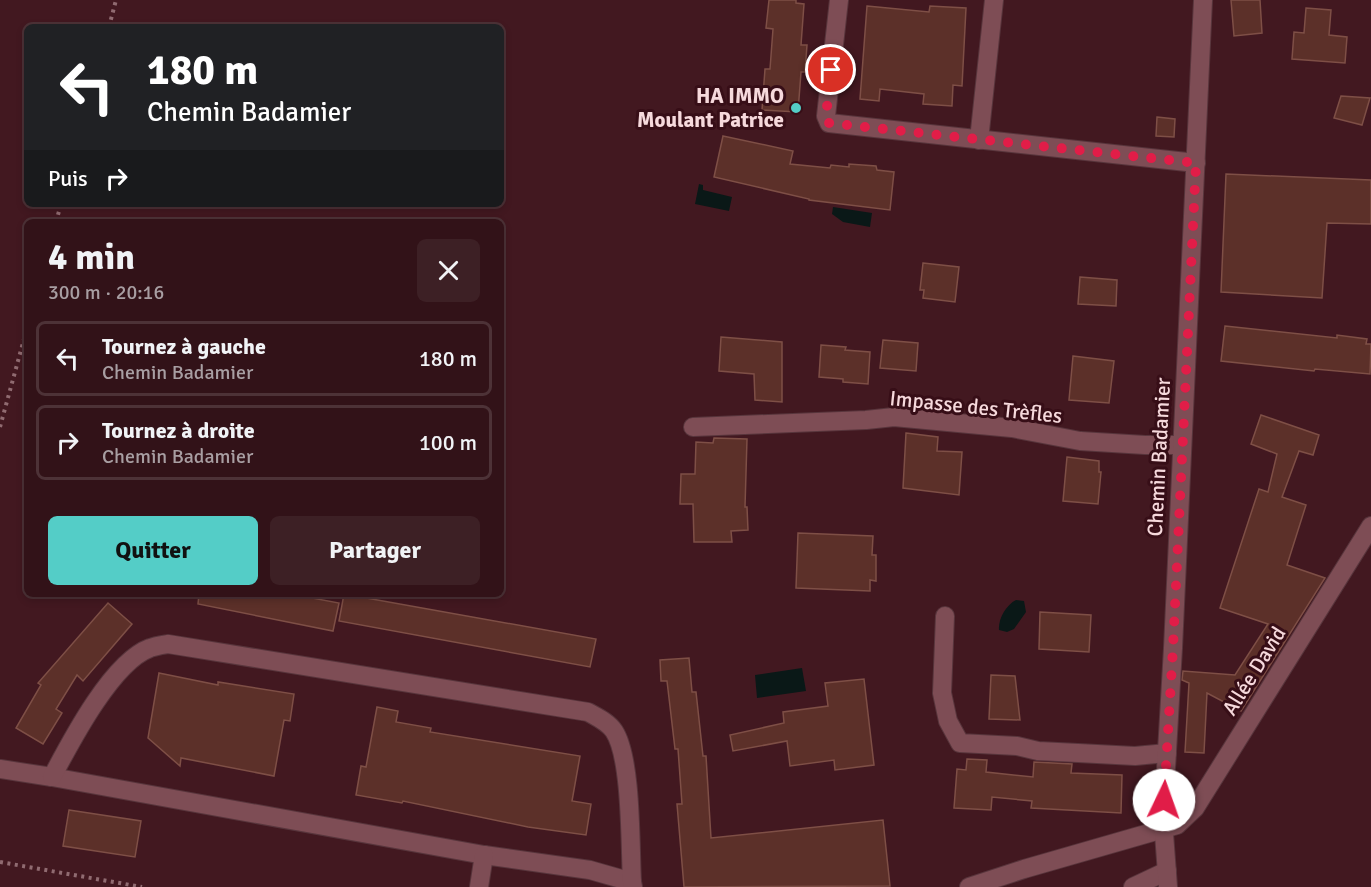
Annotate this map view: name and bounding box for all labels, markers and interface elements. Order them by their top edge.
pin [805,44,856,95]
text: 180 m [147,45,258,96]
icon: left [48,48,126,126]
icon: arrive [814,53,847,86]
place label: HA IMMO Moulant Patrice [637,83,784,133]
text: Chemin Badamier [147,96,351,129]
marker: HA IMMO Moulant Patrice [789,101,803,115]
icon: right [100,162,133,195]
text: Puis [48,165,88,192]
text: 4 min [48,235,135,280]
button: close [417,239,480,302]
text: 300 m · 20:16 [48,280,164,305]
text: Tournez à gauche [102,333,266,360]
icon: left [51,342,84,375]
text: 180 m [419,345,477,372]
text: Chemin Badamier [102,360,253,385]
street label: Chemin Badamier [1142,377,1176,537]
street label: Impasse des Trèfles [888,385,1064,429]
text: Tournez à droite [102,417,255,444]
icon: right [51,426,84,459]
text: 100 m [419,429,477,456]
text: Chemin Badamier [102,444,253,469]
button: Quitter [48,516,258,585]
button: Partager [270,516,480,585]
street label: Allée David [1216,622,1292,720]
position arrow [1132,768,1196,832]

